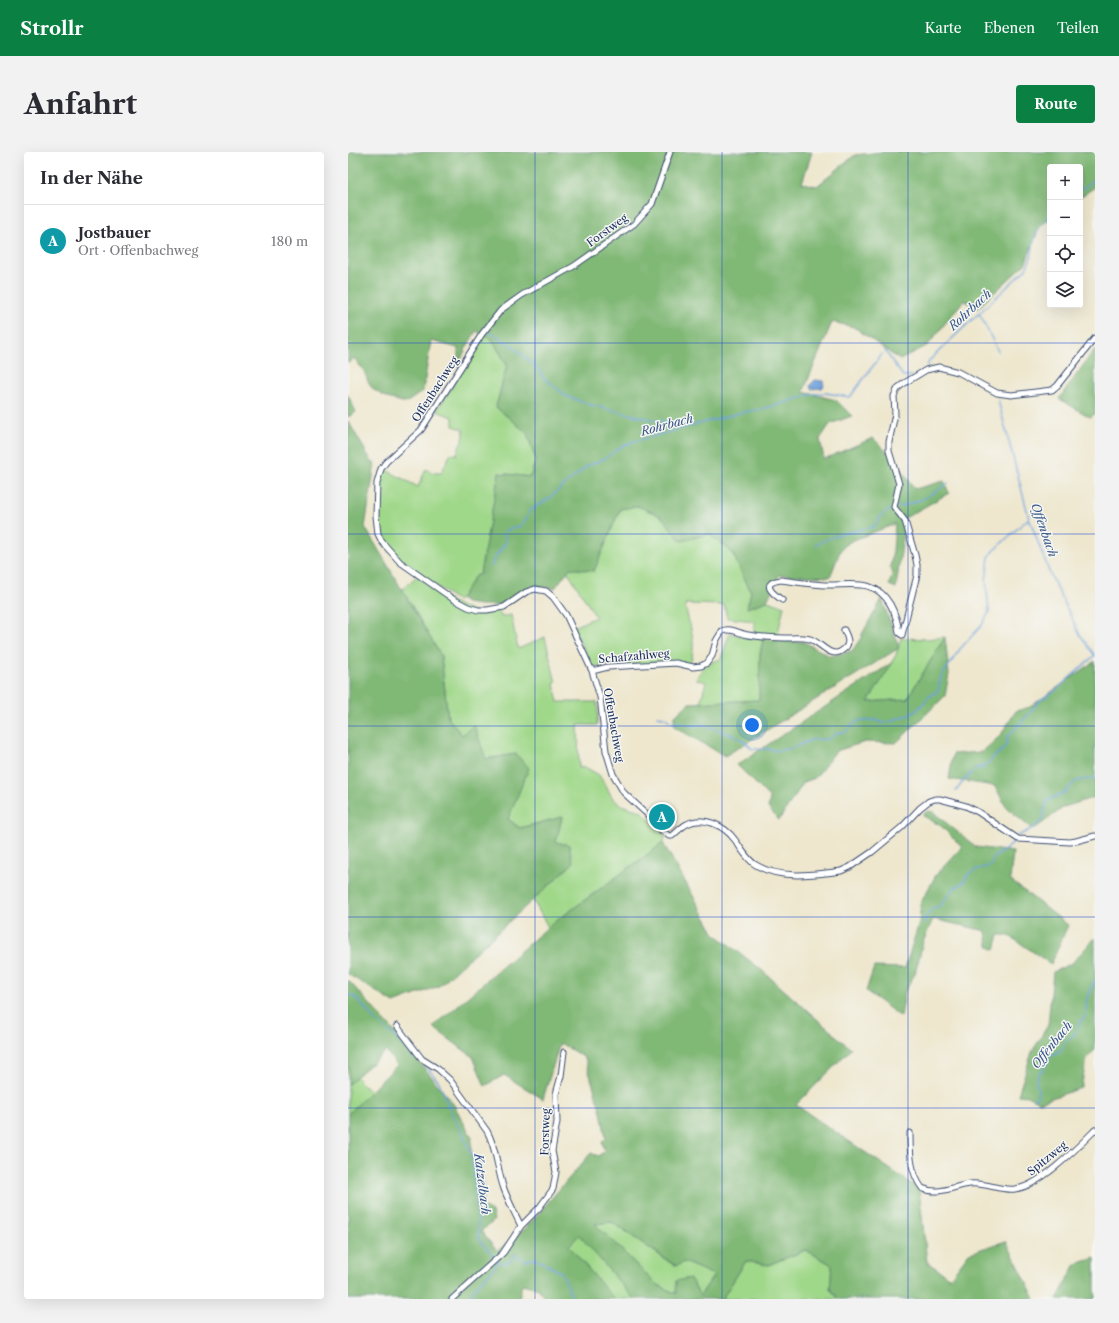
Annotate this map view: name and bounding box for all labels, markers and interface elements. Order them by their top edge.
text: Strollr [20,17,84,40]
text: Karte [925,19,962,37]
text: Ebenen [984,19,1035,37]
text: Teilen [1057,19,1099,37]
button: Route [1016,85,1095,123]
text: Anfahrt [24,87,137,121]
map controls [1047,164,1083,308]
button: + [1047,164,1083,200]
text: In der Nähe [40,168,143,188]
button: − [1047,200,1083,236]
street label: Forstweg [584,210,630,250]
text: Jostbauer [78,223,151,242]
text: A [48,233,58,249]
text: 180 m [271,233,308,249]
button: locate [1047,236,1083,272]
text: Ort · Offenbachweg [78,242,198,258]
button: layers [1047,272,1083,308]
water label: Rohrbach [944,286,994,334]
street label: Offenbachweg [409,353,461,424]
water label: Rohrbach [638,410,695,439]
water label: Offenbach [1028,501,1061,559]
street label: Schafzahlweg [598,646,670,666]
street label: Offenbachweg [601,687,627,763]
your location [742,715,762,735]
pin: A [649,802,675,832]
water label: Offenbach [1028,1018,1075,1071]
street label: Forstweg [537,1108,553,1156]
street label: Spitzweg [1024,1138,1070,1178]
water label: Katzelbach [471,1151,494,1216]

